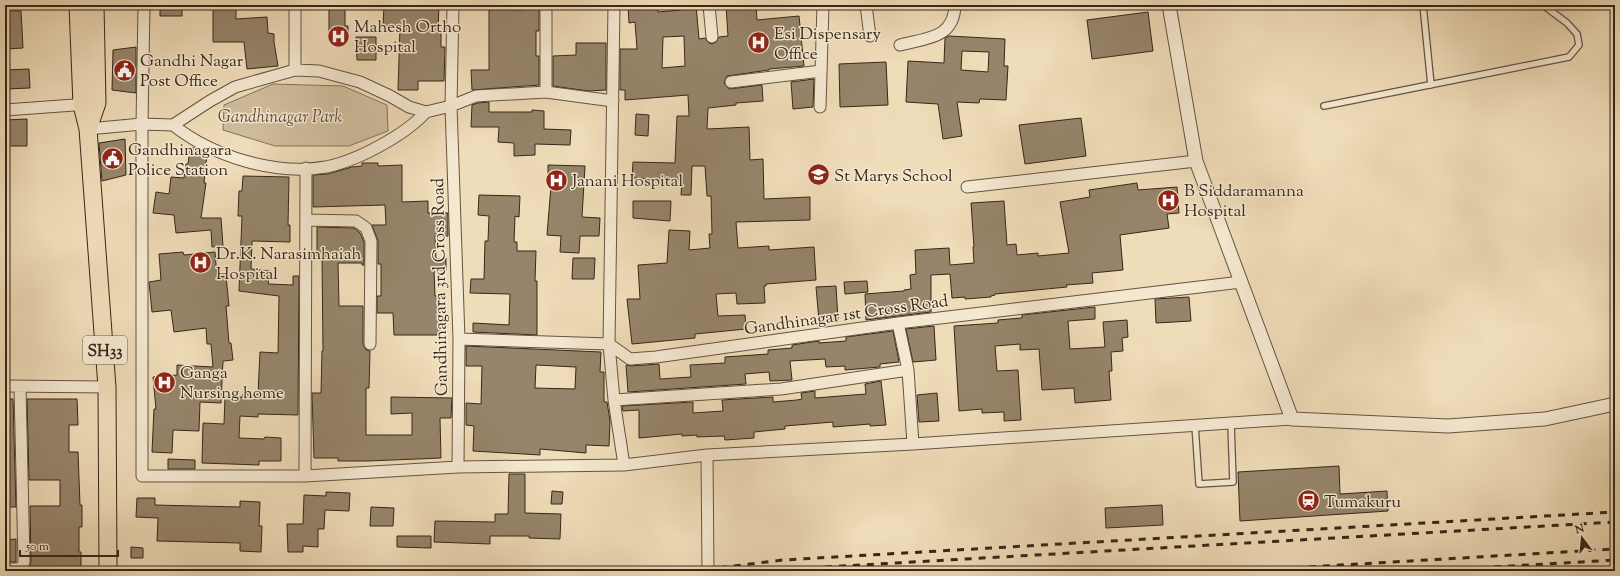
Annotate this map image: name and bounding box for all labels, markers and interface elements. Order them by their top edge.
place label: Mahesh Ortho Hospital [354,16,461,60]
hospital icon: Mahesh Ortho Hospital [325,23,351,49]
place label: Esi Dispensary Office [774,23,881,67]
hospital icon: Esi Dispensary Office [746,30,772,56]
place label: Gandhi Nagar Post Office [140,50,244,94]
public building icon: Gandhi Nagar Post Office [112,57,138,83]
park label: Gandhinagar Park [218,106,343,130]
place label: Gandhinagara Police Station [128,139,232,183]
public building icon: Gandhinagara Police Station [99,146,125,172]
school or university icon: St Marys School [806,162,832,188]
place label: St Marys School [834,165,953,189]
hospital icon: Janani Hospital [543,167,569,193]
place label: Janani Hospital [571,170,683,194]
street label: Gandhinagara 3rd Cross Road [427,177,455,396]
place label: B Siddaramanna Hospital [1184,180,1304,224]
hospital icon: B Siddaramanna Hospital [1156,187,1182,213]
place label: Dr.K. Narasimhaiah Hospital [216,243,362,287]
hospital icon: Dr.K. Narasimhaiah Hospital [188,250,214,276]
street label: Gandhinagar 1st Cross Road [743,290,950,342]
road number: SH33 [83,336,127,364]
place label: Ganga Nursing home [180,362,284,406]
hospital icon: Ganga Nursing home [151,369,177,395]
station icon: Tumakuru [1296,488,1322,514]
place label: Tumakuru [1324,491,1401,515]
north arrow [1562,518,1602,558]
text: N [1572,520,1586,539]
scale bar [20,532,118,558]
text: 50 m [25,538,49,556]

